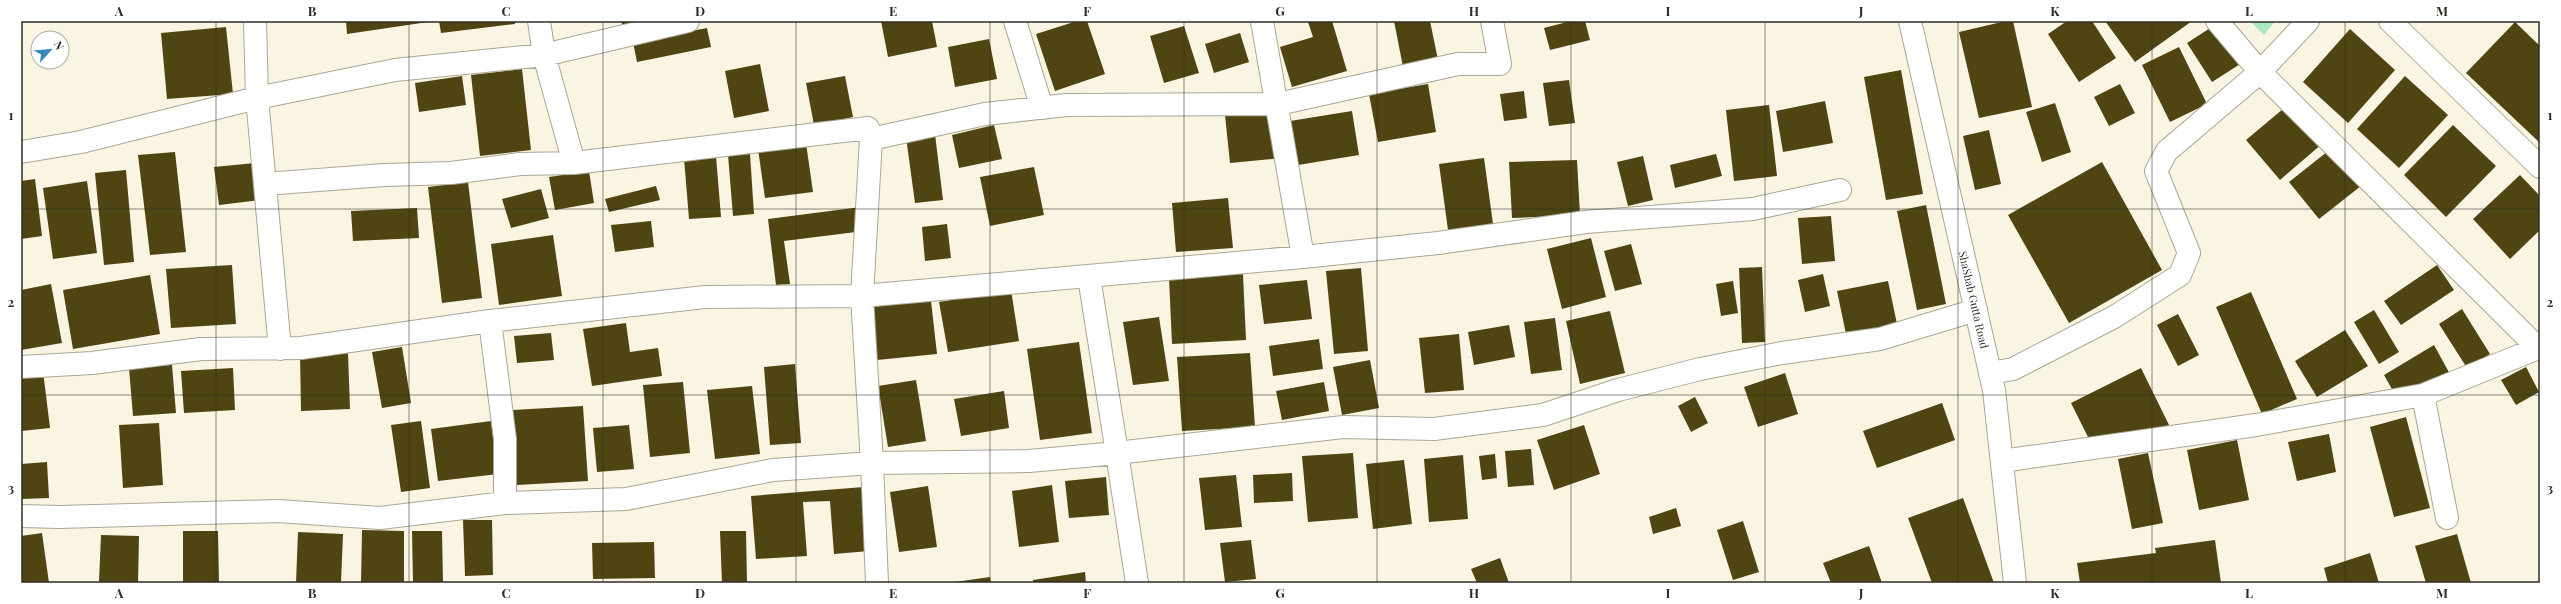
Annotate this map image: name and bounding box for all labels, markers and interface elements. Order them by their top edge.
text: A [114,2,124,19]
text: B [308,2,317,19]
text: C [501,2,511,19]
text: D [695,2,705,19]
text: E [889,2,897,19]
text: F [1083,2,1091,19]
text: G [1275,2,1285,19]
text: H [1469,2,1479,19]
text: I [1666,2,1671,19]
text: J [1858,2,1864,19]
text: K [2050,2,2060,19]
text: L [2245,2,2253,19]
text: M [2436,2,2448,19]
north arrow [30,30,70,70]
text: N [51,38,68,52]
text: 1 [9,106,14,123]
text: 1 [2548,106,2553,123]
street label: ShaShab Gutta Road [1956,250,1992,350]
text: 2 [8,293,15,310]
text: 2 [2547,293,2554,310]
text: 3 [8,479,14,496]
text: 3 [2547,479,2553,496]
text: A [114,584,124,601]
text: B [308,584,317,601]
text: C [501,584,511,601]
text: D [695,584,705,601]
text: E [889,584,897,601]
text: F [1083,584,1091,601]
text: G [1275,584,1285,601]
text: H [1469,584,1479,601]
text: I [1666,584,1671,601]
text: J [1858,584,1864,601]
text: K [2050,584,2060,601]
text: L [2245,584,2253,601]
text: M [2436,584,2448,601]

